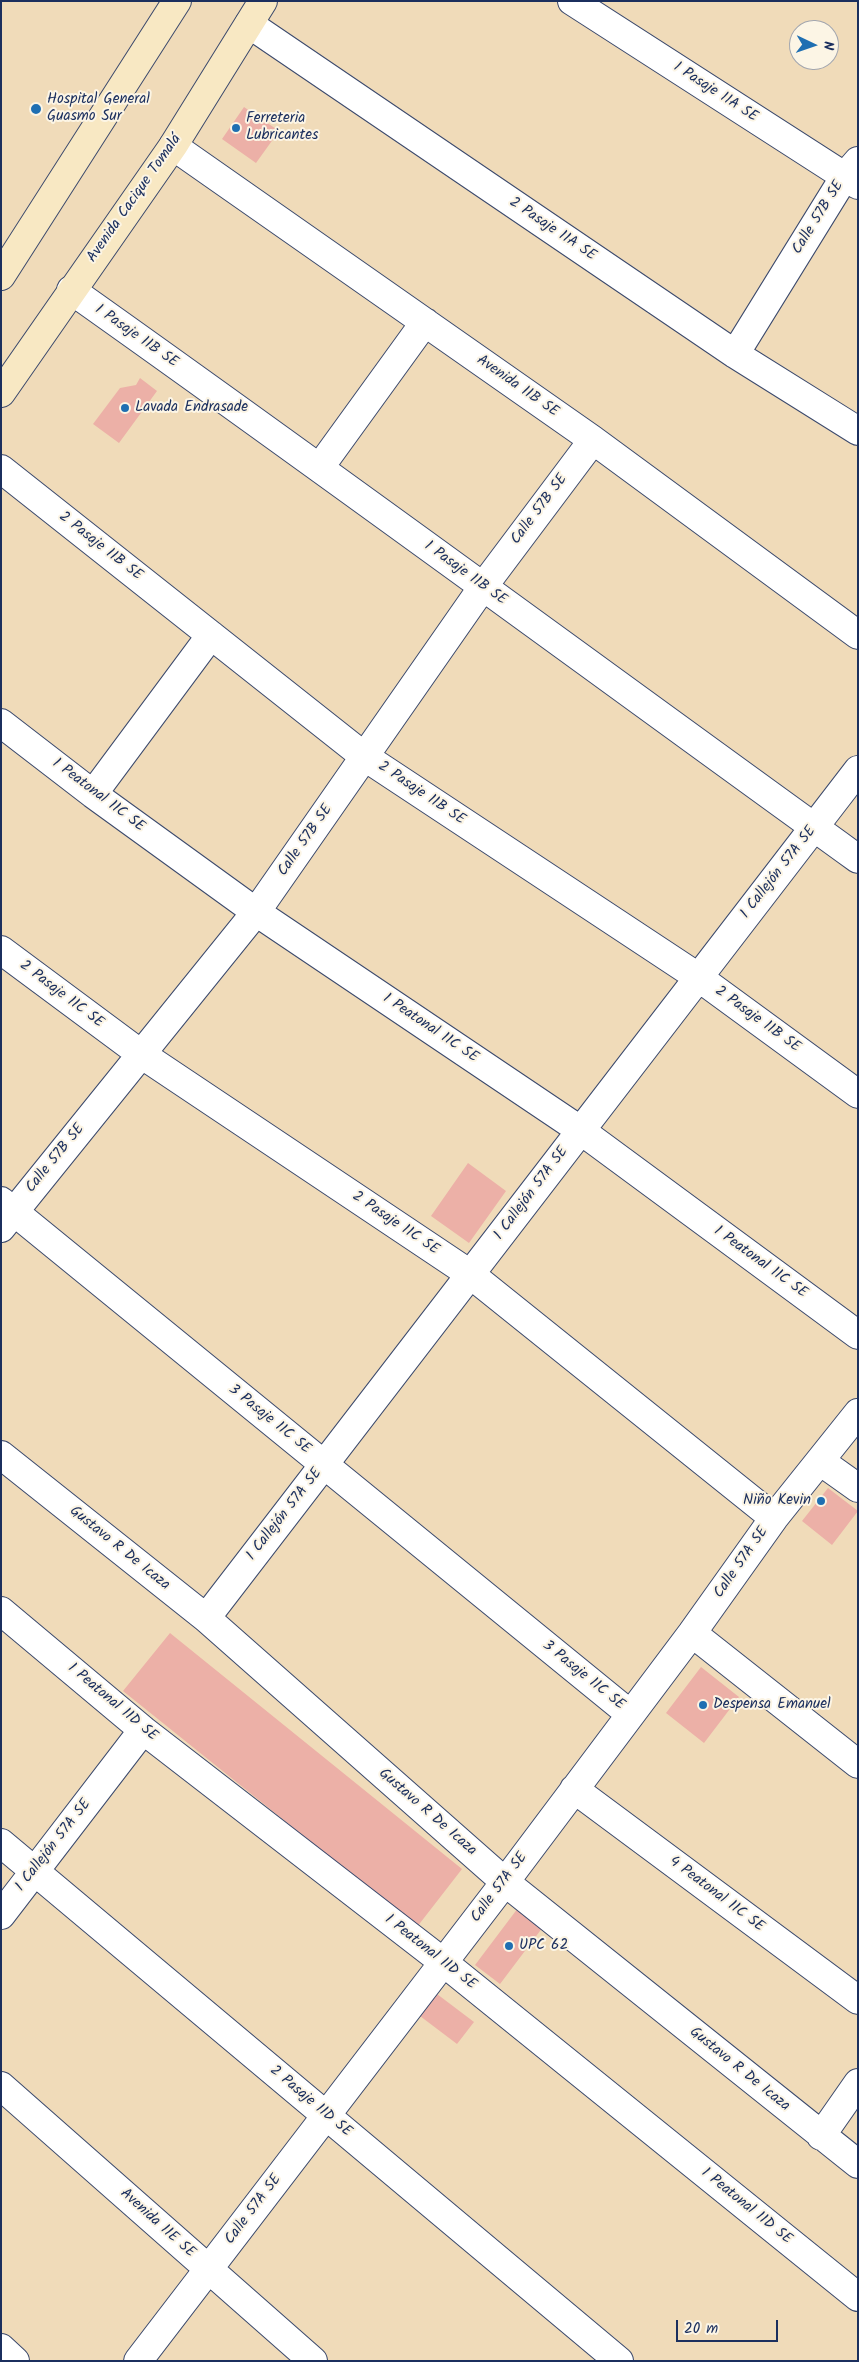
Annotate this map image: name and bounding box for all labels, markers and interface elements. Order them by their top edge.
north arrow [789,20,839,70]
text: N [817,41,839,51]
street label: 1 Pasaje 11A SE [669,59,761,127]
place label: Hospital General Guasmo Sur [47,91,150,126]
marker: Hospital General Guasmo Sur [29,102,43,116]
place label: Ferreteria Lubricantes [246,110,318,145]
marker: Ferreteria Lubricantes [230,122,242,134]
street label: Avenida Cacique Tomalá [84,131,186,267]
street label: Calle 57B SE [789,178,849,258]
street label: 2 Pasaje 11A SE [505,194,599,266]
street label: 1 Pasaje 11B SE [91,302,181,372]
street label: Avenida 11B SE [473,352,561,422]
place label: Lavada Endrasade [135,399,248,417]
marker: Lavada Endrasade [119,402,131,414]
street label: Calle 57B SE [508,471,572,549]
street label: 2 Pasaje 11B SE [54,509,146,585]
street label: 1 Pasaje 11B SE [420,538,510,610]
street label: 1 Peatonal 11C SE [48,755,148,837]
street label: 2 Pasaje 11B SE [374,758,468,830]
street label: Calle 57B SE [275,802,337,880]
street label: 1 Callejón 57A SE [737,823,821,923]
street label: 2 Pasaje 11C SE [15,957,107,1033]
street label: 2 Pasaje 11B SE [711,983,803,1057]
street label: 1 Peatonal 11C SE [379,990,481,1068]
street label: Calle 57B SE [23,1121,89,1197]
street label: 1 Callejón 57A SE [491,1144,573,1244]
street label: 2 Pasaje 11C SE [348,1188,442,1260]
street label: 1 Peatonal 11C SE [710,1223,810,1303]
street label: 3 Pasaje 11C SE [224,1381,314,1459]
street label: 1 Callejón 57A SE [243,1465,327,1565]
place label: Niño Kevin [743,1492,811,1510]
marker: Niño Kevin [815,1495,827,1507]
street label: Gustavo R De Icaza [65,1503,173,1595]
street label: Calle 57A SE [711,1524,773,1602]
street label: 3 Pasaje 11C SE [538,1637,628,1715]
street label: 1 Peatonal 11D SE [63,1660,161,1746]
place label: Despensa Emanuel [713,1696,831,1714]
marker: Despensa Emanuel [697,1699,709,1711]
street label: Gustavo R De Icaza [374,1766,480,1860]
street label: 1 Callejón 57A SE [12,1796,96,1896]
street label: Calle 57A SE [468,1849,532,1927]
street label: 4 Peatonal 11C SE [665,1853,767,1937]
street label: 1 Peatonal 11D SE [380,1911,480,1995]
place label: UPC 62 [519,1937,568,1955]
marker: UPC 62 [503,1940,515,1952]
street label: Gustavo R De Icaza [685,2024,793,2116]
street label: 2 Pasaje 11D SE [265,2062,355,2142]
street label: 1 Peatonal 11D SE [697,2165,795,2249]
street label: Calle 57A SE [222,2171,286,2249]
street label: Avenida 11E SE [116,2185,198,2263]
scale bar [679,2310,782,2342]
text: 20 m [684,2317,718,2341]

